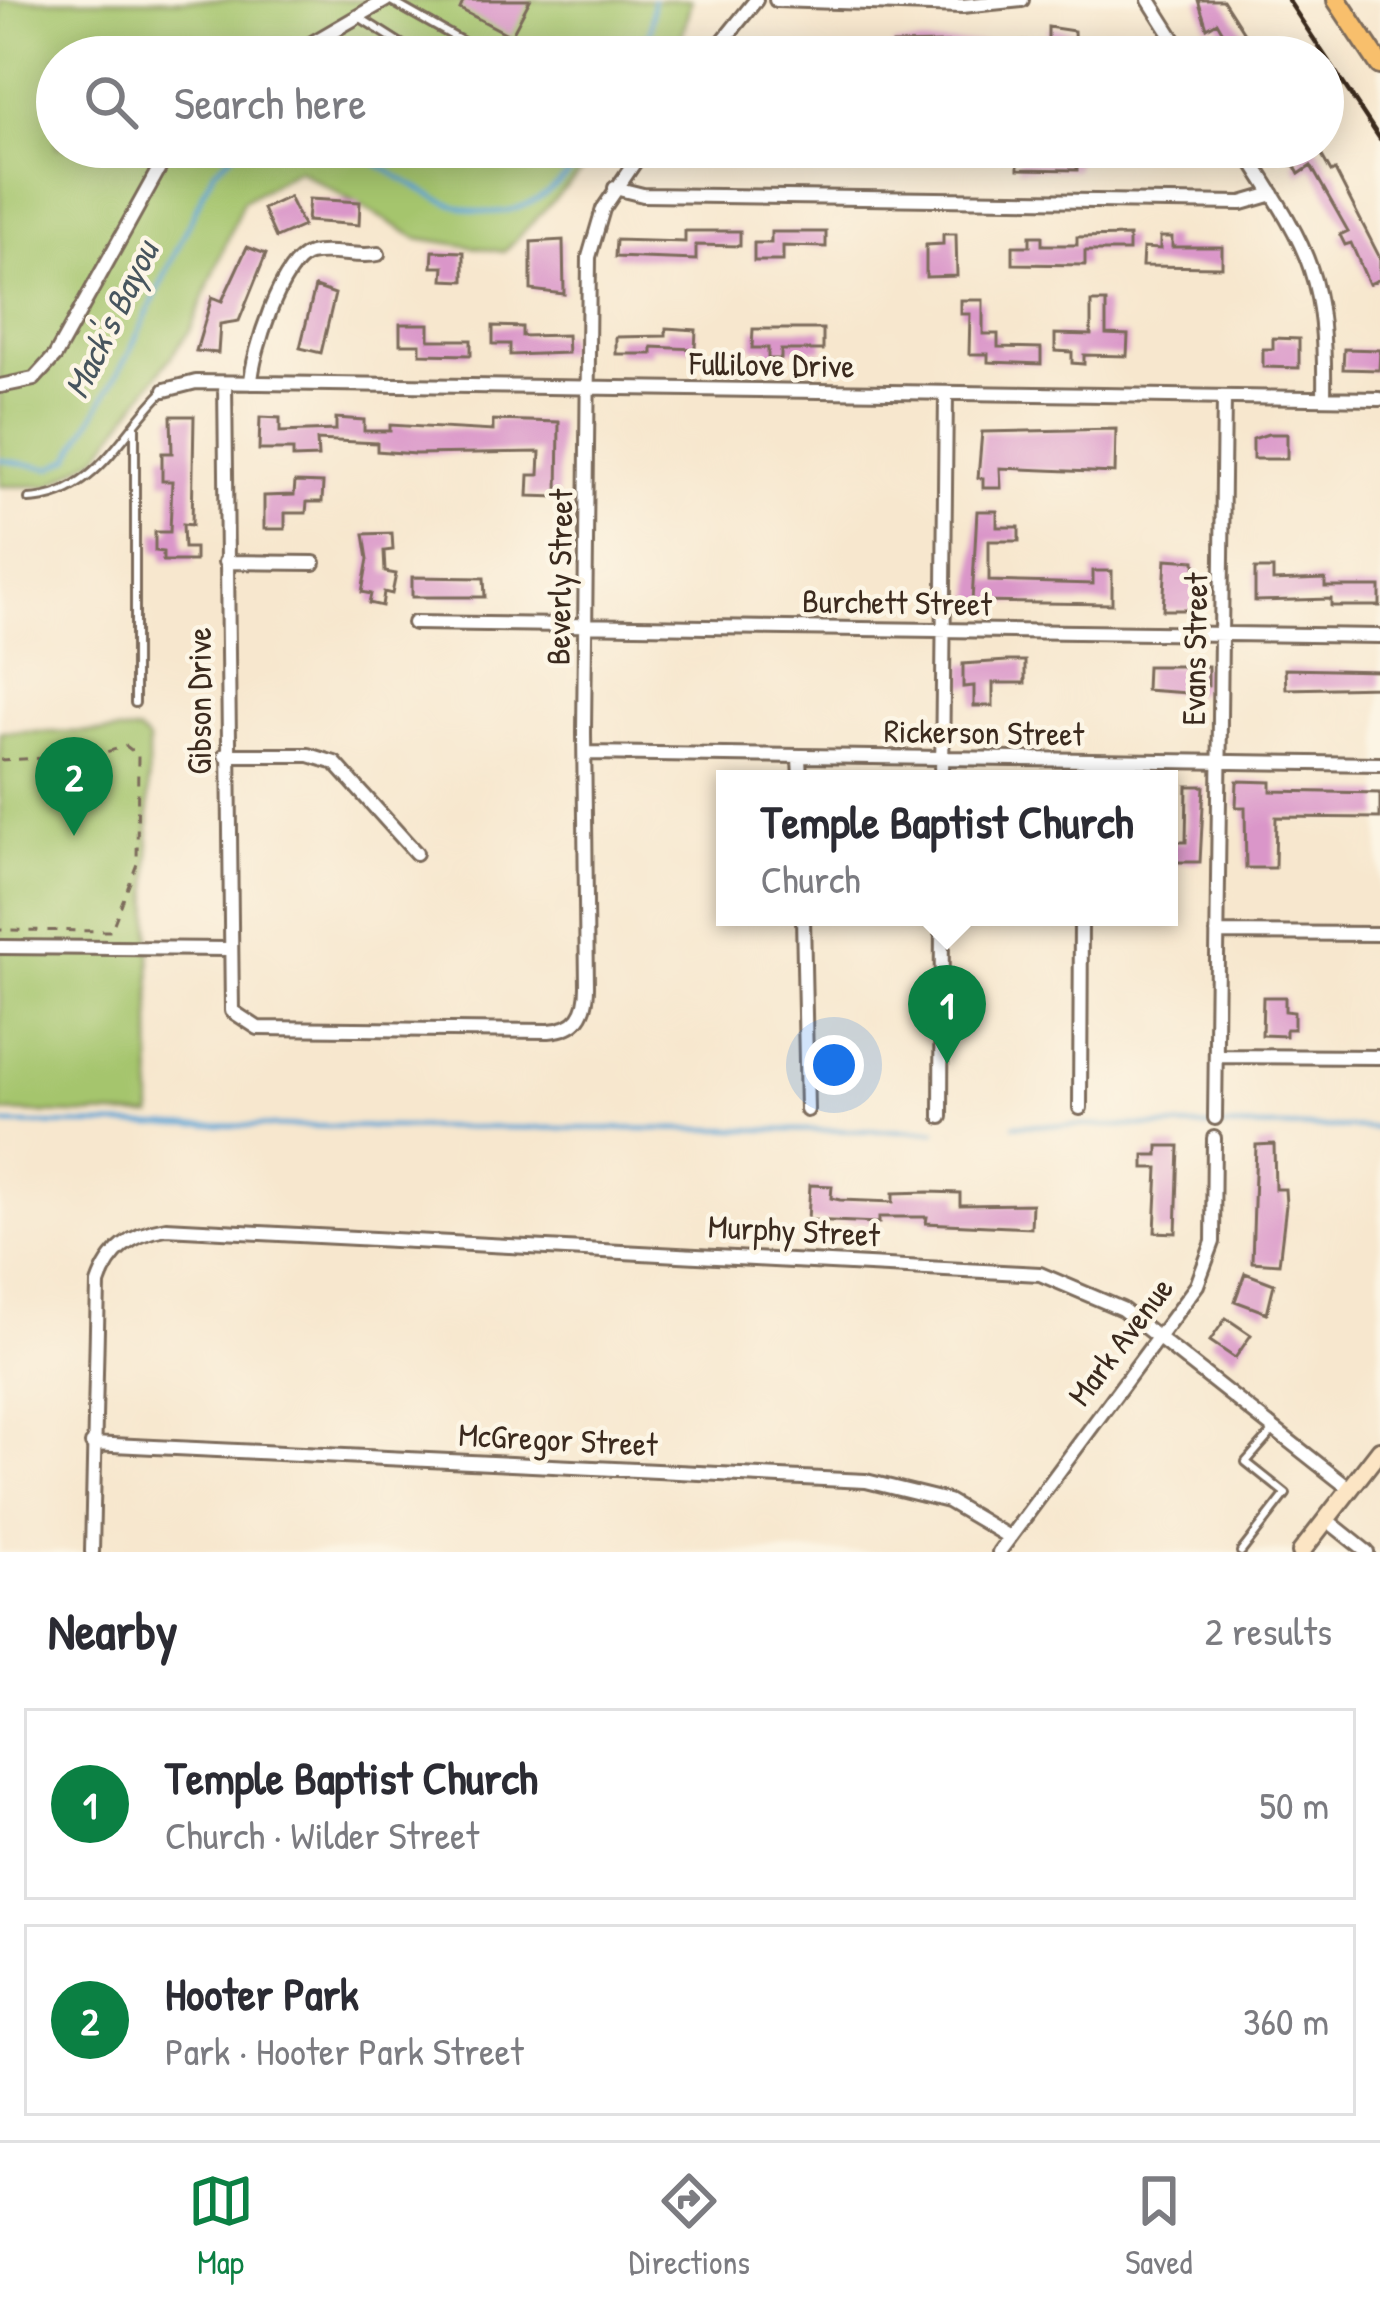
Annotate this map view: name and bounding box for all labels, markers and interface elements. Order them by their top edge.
search box [36,36,1344,168]
icon: search [78,69,144,135]
text: Search here [174,72,366,133]
water label: Mack's Bayou [51,230,171,406]
street label: Fullilove Drive [688,341,855,387]
street label: Beverly Street [535,488,584,665]
street label: Evans Street [1171,572,1217,726]
street label: Burchett Street [802,578,993,626]
street label: Gibson Drive [177,627,221,775]
street label: Rickerson Street [884,708,1085,756]
pin: 2 [35,737,113,836]
popup [716,770,1178,926]
text: Temple Baptist Church [761,791,1133,852]
text: Church [761,852,861,905]
pin: 1 [908,965,986,1064]
your location [804,1035,864,1095]
street label: Murphy Street [707,1204,882,1258]
street label: Mark Avenue [1057,1268,1183,1414]
street label: McGregor Street [457,1412,659,1467]
text: Nearby [48,1596,178,1665]
text: 2 results [1205,1604,1332,1657]
text: Temple Baptist Church [165,1747,538,1808]
text: 1 [83,1778,97,1831]
text: 50 m [1260,1778,1329,1831]
text: Church · Wilder Street [165,1808,479,1861]
text: Hooter Park [165,1963,359,2024]
text: 2 [81,1994,99,2047]
text: 360 m [1243,1994,1329,2047]
text: Park · Hooter Park Street [165,2024,524,2077]
tab: Map [188,2168,254,2284]
tab: Directions [629,2168,750,2284]
tab: Saved [1125,2168,1192,2284]

